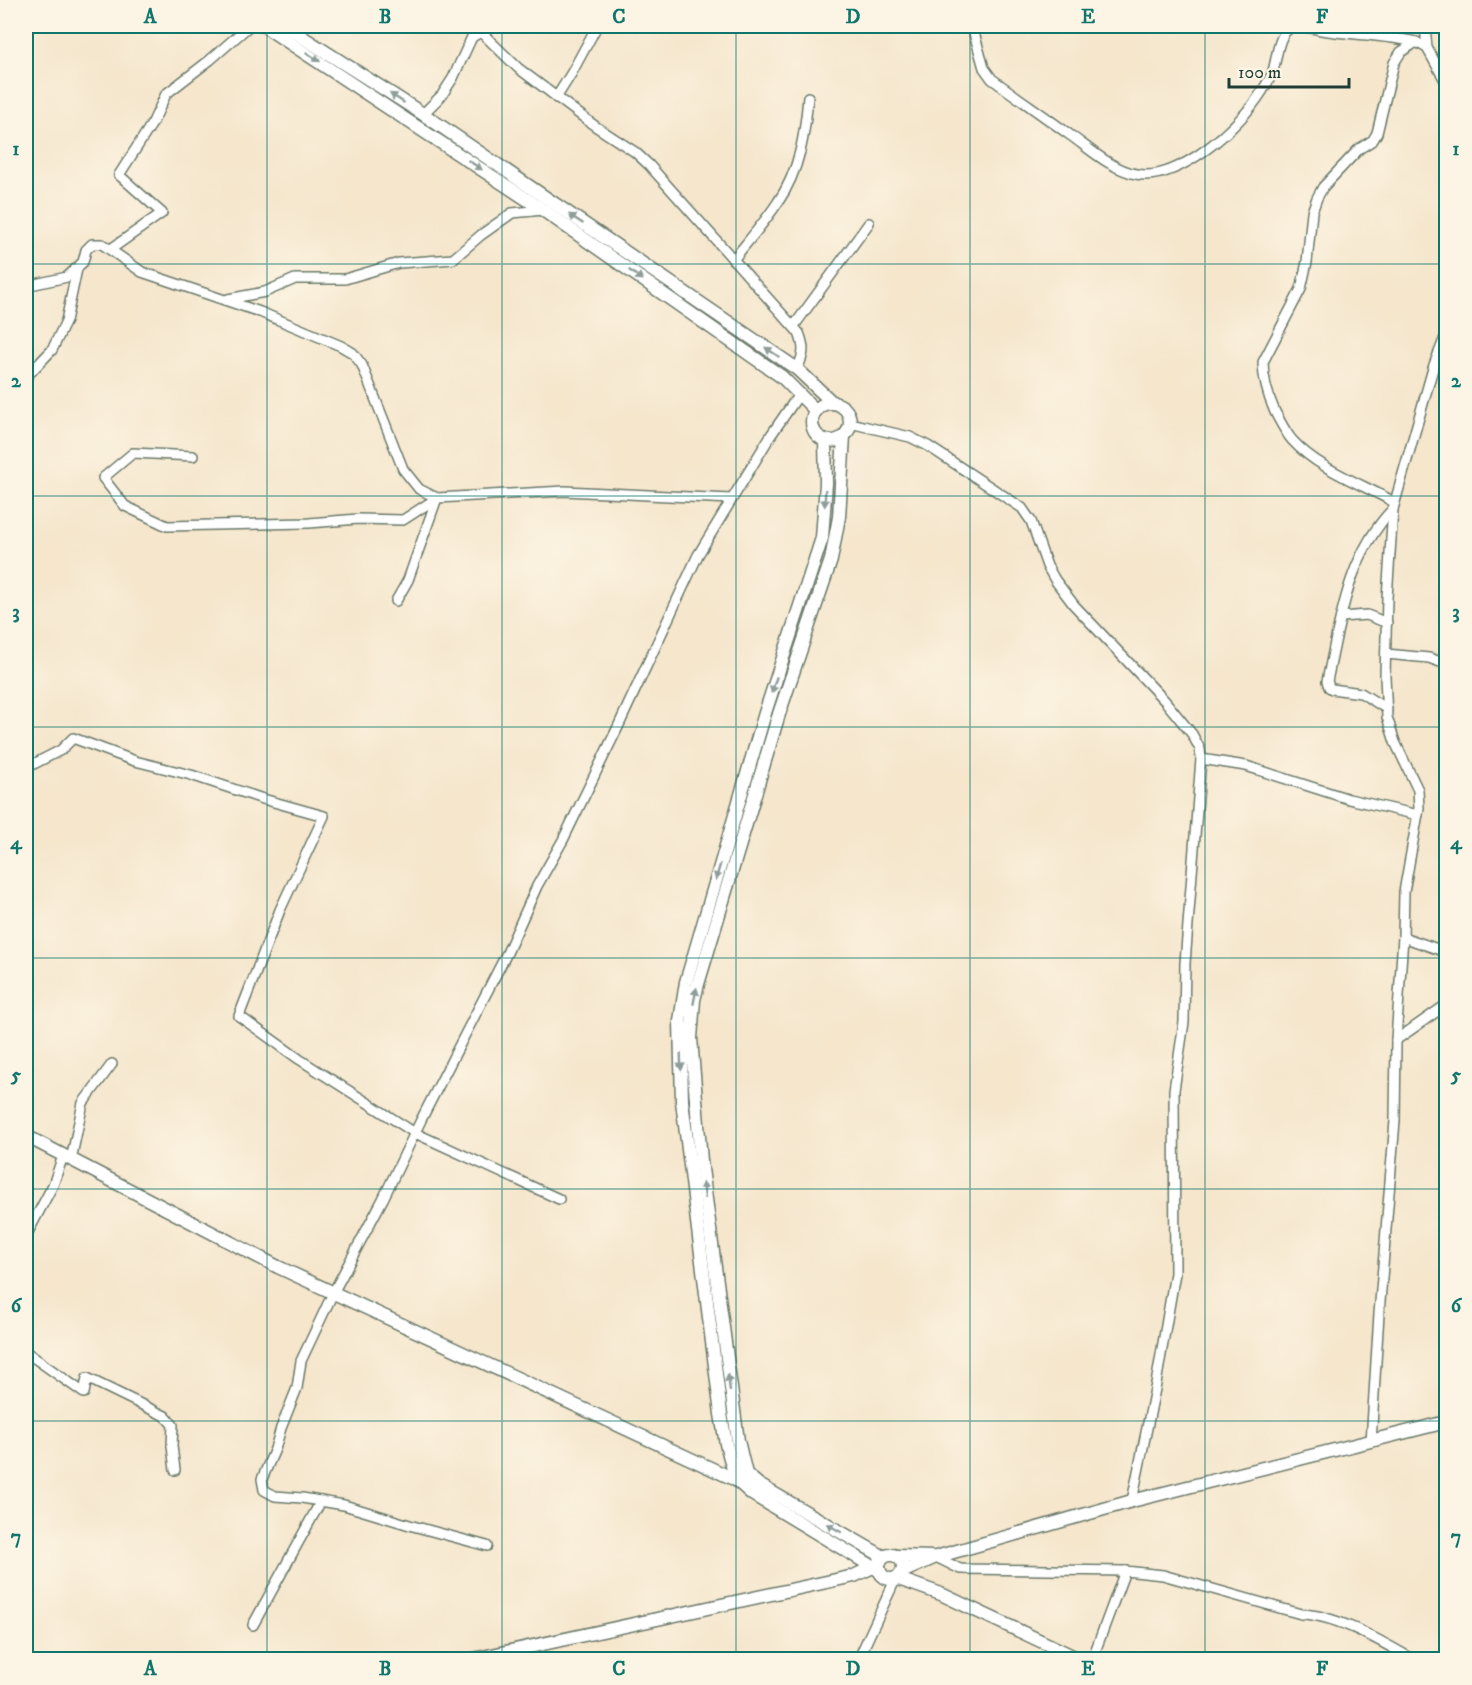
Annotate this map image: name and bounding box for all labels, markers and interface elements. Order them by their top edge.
text: A [143,5,158,30]
text: B [379,5,391,30]
text: C [612,5,626,30]
text: D [846,5,861,30]
text: E [1081,5,1095,30]
text: F [1316,5,1329,30]
scale bar [1229,51,1349,89]
one-way arrow [304,52,321,63]
text: 100 m [1238,62,1281,84]
one-way arrow [389,93,405,104]
text: 1 [12,137,20,162]
text: 1 [1452,137,1460,162]
one-way arrow [467,159,483,171]
one-way arrow [569,213,585,225]
one-way arrow [628,269,644,281]
one-way arrow [764,347,780,358]
text: 2 [11,369,22,394]
text: 2 [1451,369,1462,394]
one-way arrow [820,489,830,508]
text: 3 [12,600,20,625]
text: 3 [1452,600,1460,625]
one-way arrow [768,676,778,694]
text: 4 [10,831,23,856]
text: 4 [1450,831,1463,856]
one-way arrow [713,863,722,881]
one-way arrow [691,986,700,1005]
one-way arrow [676,1053,685,1072]
text: 5 [10,1063,21,1088]
text: 5 [1450,1063,1461,1088]
one-way arrow [700,1180,709,1199]
text: 6 [11,1294,23,1319]
text: 6 [1451,1294,1463,1319]
one-way arrow [724,1374,734,1393]
one-way arrow [825,1523,842,1533]
text: 7 [11,1525,21,1550]
text: 7 [1451,1525,1461,1550]
text: A [143,1657,158,1682]
text: B [379,1657,391,1682]
text: C [612,1657,626,1682]
text: D [846,1657,861,1682]
text: E [1081,1657,1095,1682]
text: F [1316,1657,1329,1682]

